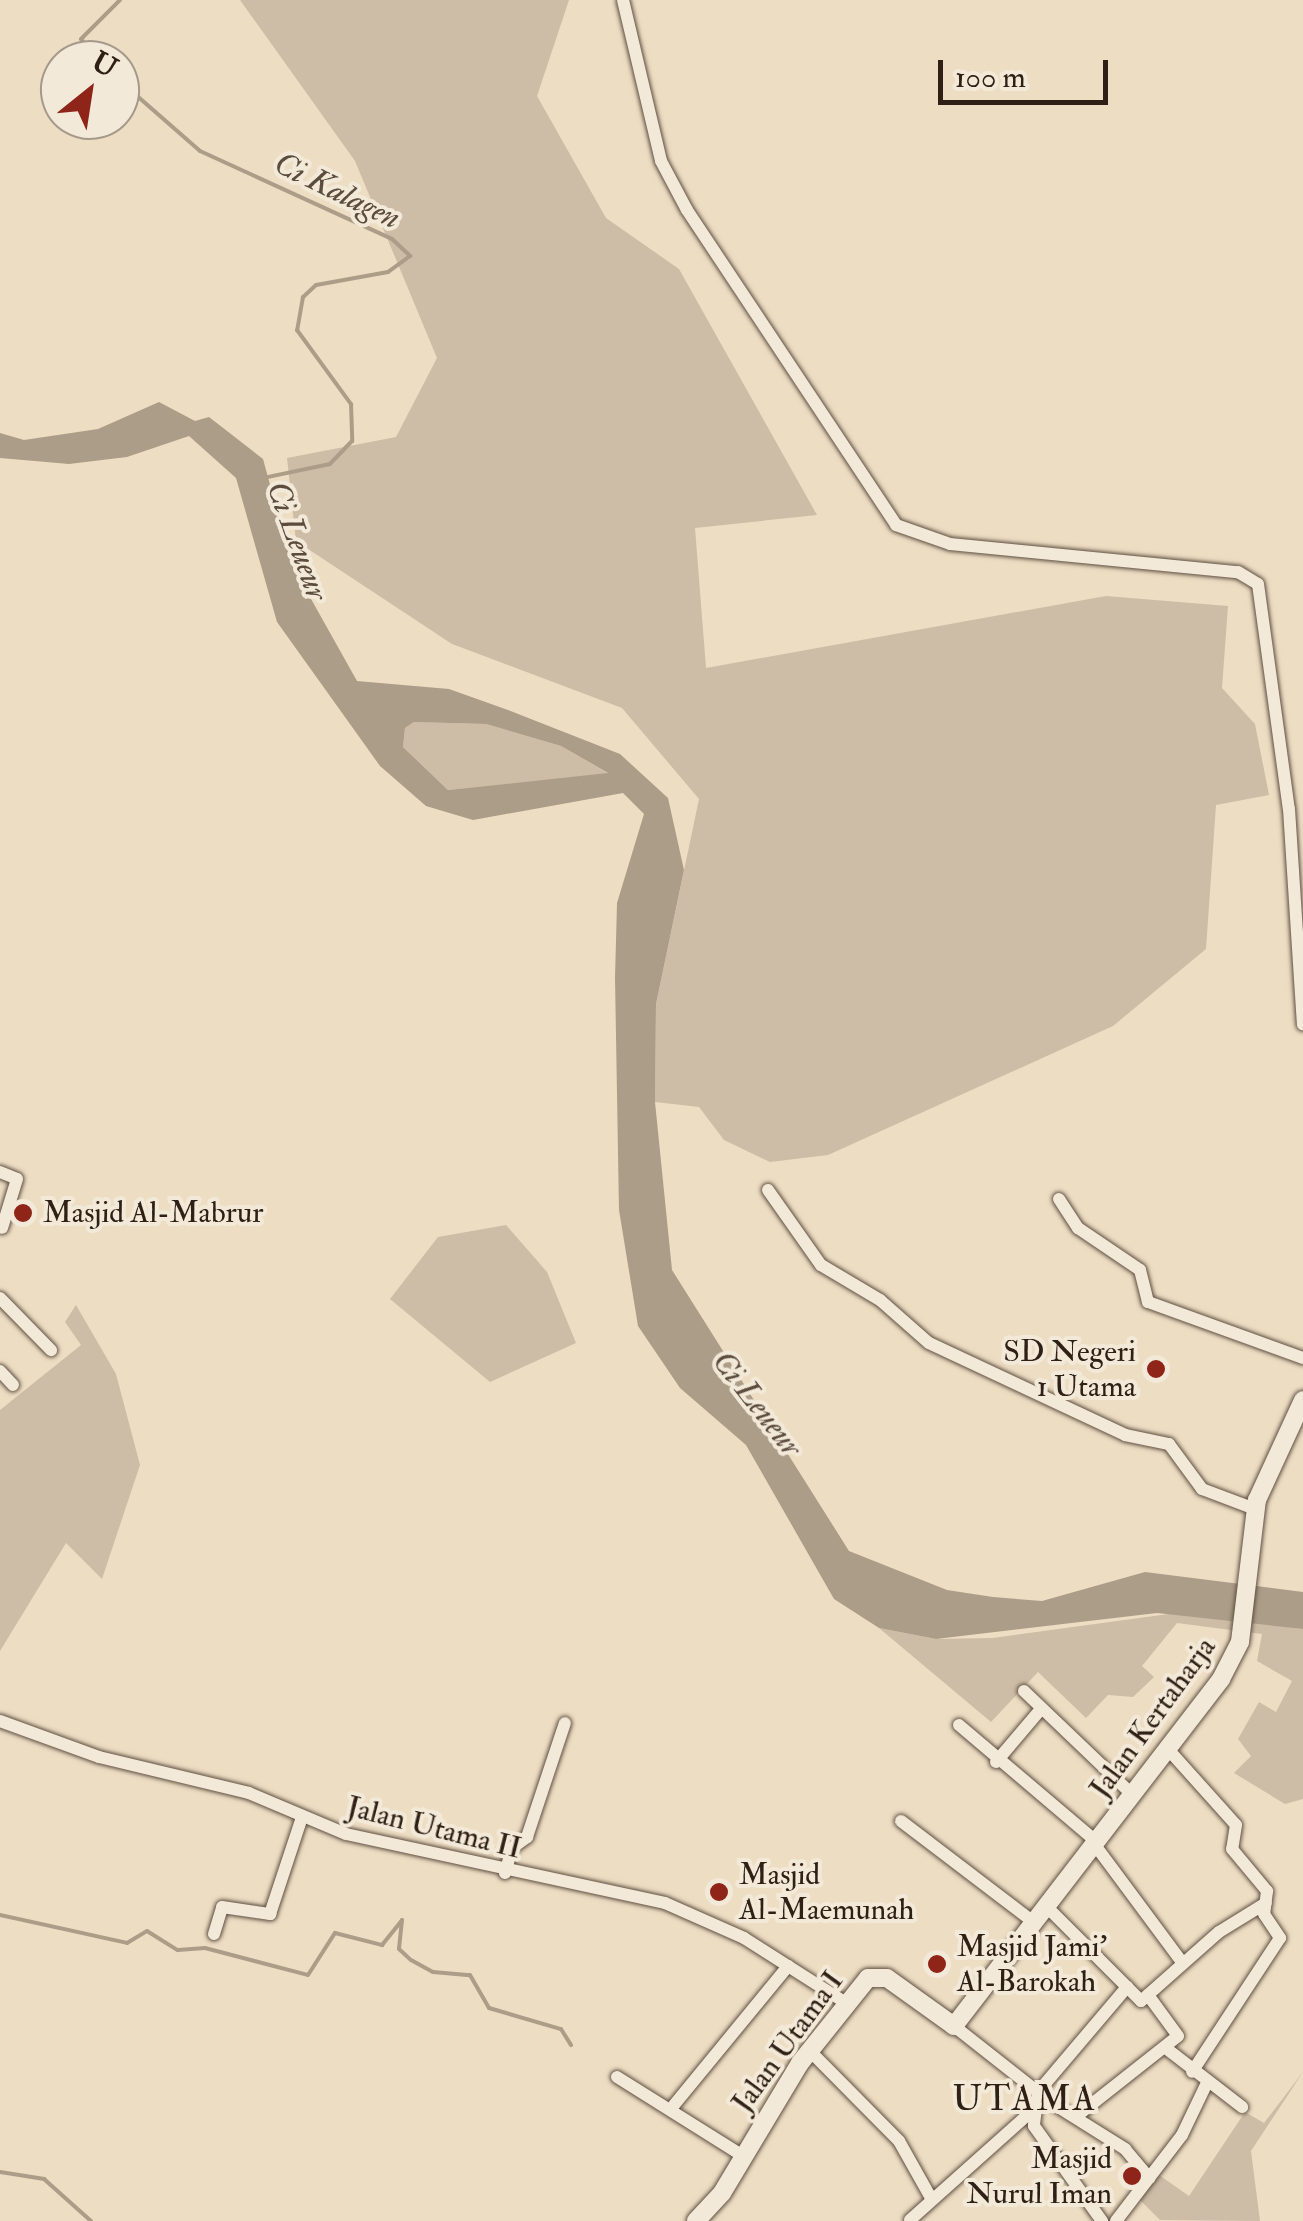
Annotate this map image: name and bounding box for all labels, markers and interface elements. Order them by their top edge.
north arrow [40,40,140,140]
scale bar [943,40,1113,102]
text: U [85,44,123,86]
text: 100 m [955,59,1026,96]
water label: Ci Kalagen [268,144,406,238]
water label: Ci Leueur [258,476,336,606]
place label: Masjid Al-Mabrur [43,1195,263,1231]
marker: Masjid Al-Mabrur [12,1202,34,1224]
place label: SD Negeri 1 Utama [1003,1334,1136,1404]
water label: Ci Leueur [704,1343,810,1465]
marker: SD Negeri 1 Utama [1145,1358,1167,1380]
street label: Jalan Kertaharja [1082,1630,1224,1806]
street label: Jalan Utama II [343,1789,525,1867]
place label: Masjid Al-Maemunah [739,1857,914,1928]
marker: Masjid Al-Maemunah [708,1881,730,1903]
place label: Masjid Jami' Al-Barokah [957,1929,1107,2000]
marker: Masjid Jami' Al-Barokah [926,1953,948,1975]
street label: Jalan Utama I [725,1964,851,2120]
district label: UTAMA [952,2078,1098,2120]
place label: Masjid Nurul Iman [966,2141,1112,2212]
marker: Masjid Nurul Iman [1121,2165,1143,2187]

